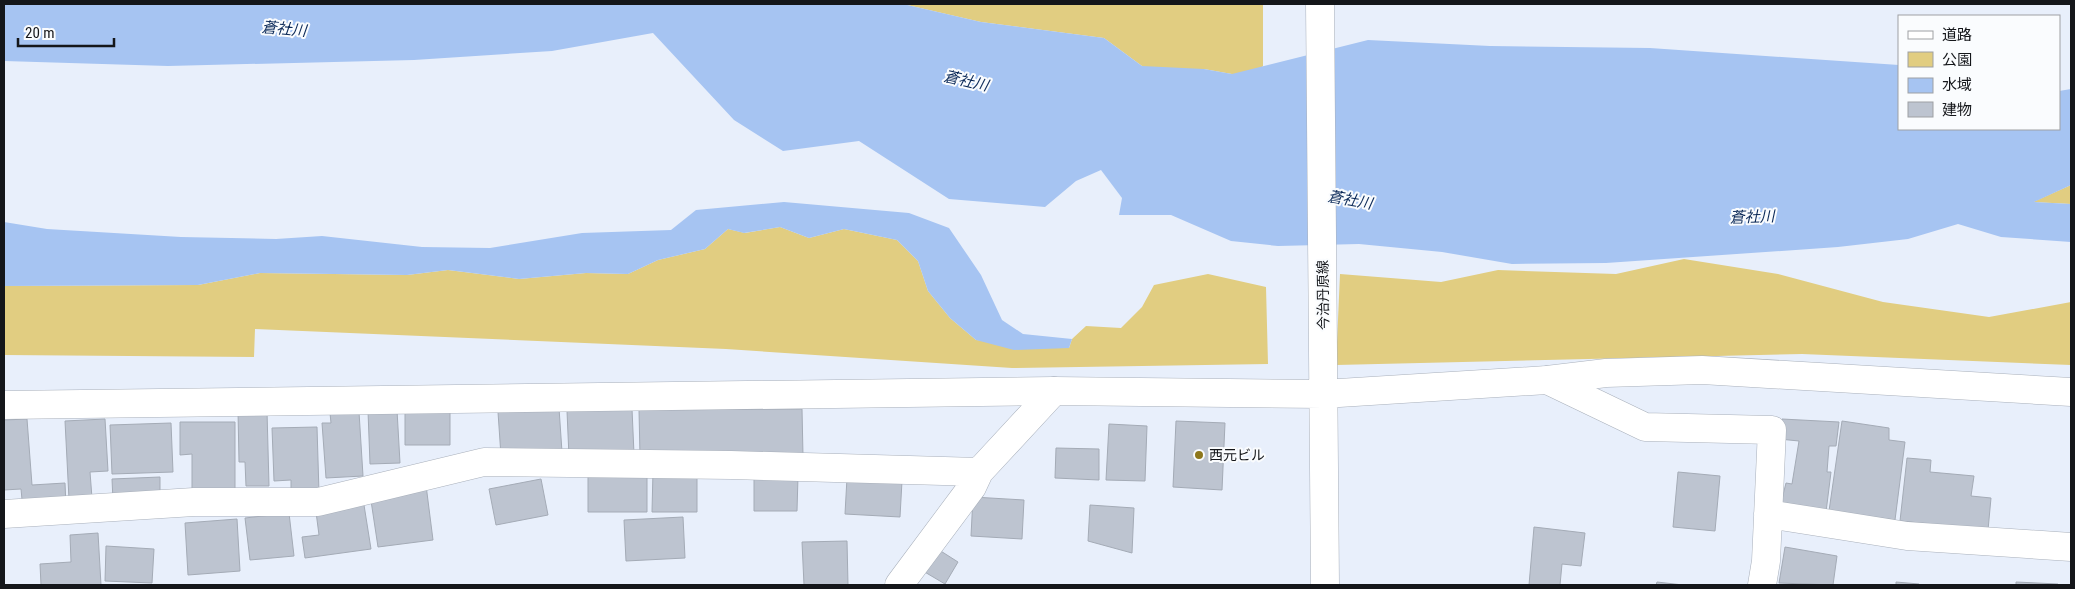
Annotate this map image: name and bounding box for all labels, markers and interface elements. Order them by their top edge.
scale bar [18,15,114,47]
legend [1898,15,2060,130]
water label: 蒼社川 [261,18,309,40]
text: 20 m [25,24,55,42]
text: 道路 [1942,26,1972,44]
text: 公園 [1942,51,1972,69]
water label: 蒼社川 [942,67,992,95]
text: 水域 [1942,76,1972,94]
text: 建物 [1942,101,1972,119]
water label: 蒼社川 [1326,187,1376,213]
water label: 蒼社川 [1729,207,1777,227]
street label: 今治丹原線 [1314,260,1332,330]
place label: 西元ビル [1209,447,1265,463]
marker: 西元ビル [1193,449,1205,461]

